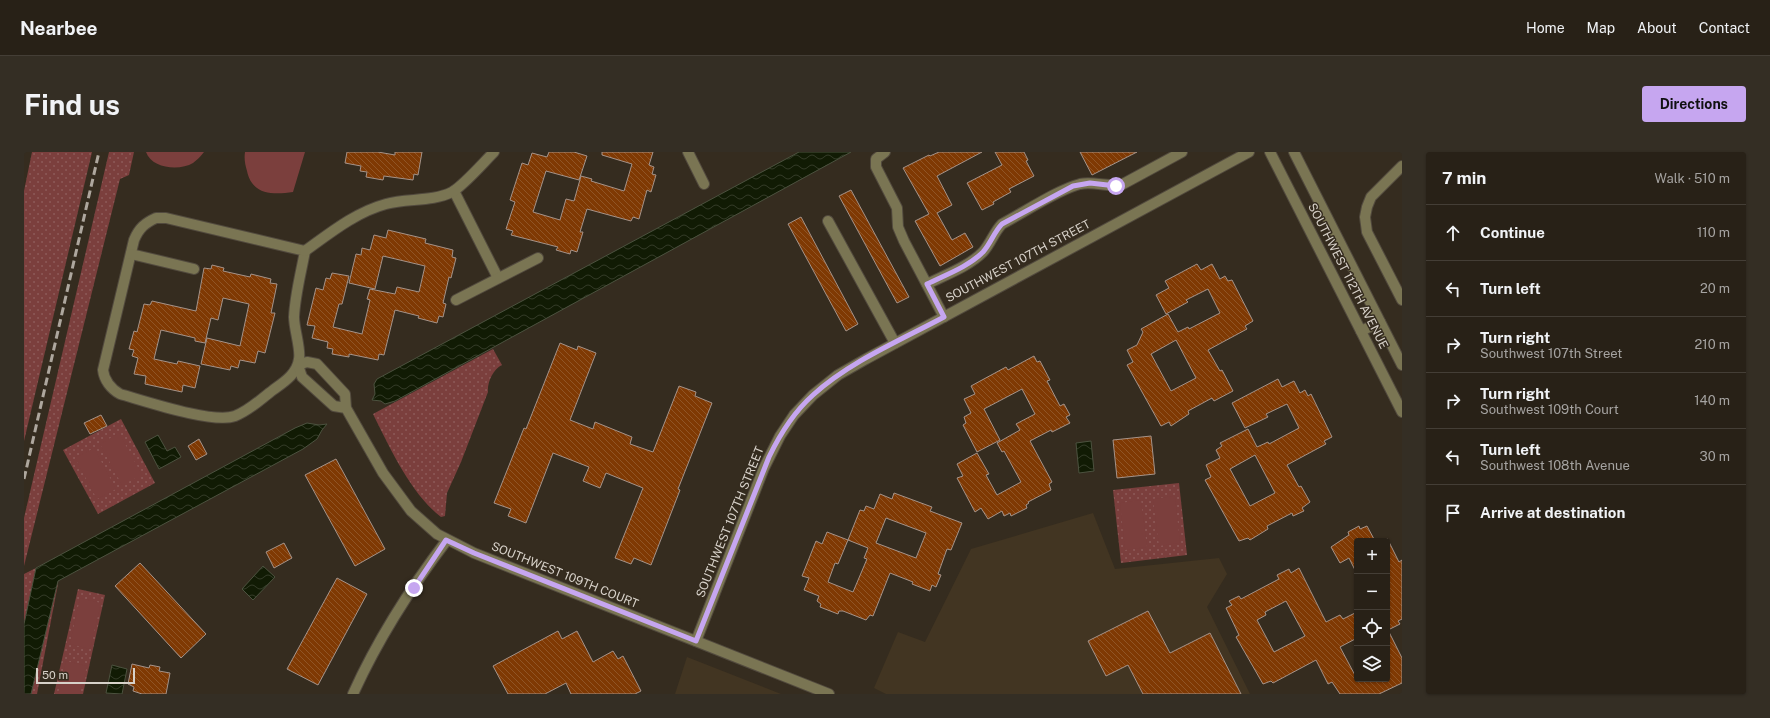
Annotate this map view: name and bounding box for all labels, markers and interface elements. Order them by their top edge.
text: Nearbee [20,17,98,39]
text: Home [1526,20,1565,36]
text: Map [1587,20,1615,36]
text: About [1637,20,1677,36]
text: Contact [1699,20,1750,36]
button: Directions [1642,86,1746,122]
text: Find us [24,88,120,121]
text: 7 min [1442,168,1486,188]
text: Walk · 510 m [1655,171,1730,186]
route start [1107,177,1125,195]
street label: SOUTHWEST 112TH AVENUE [1305,201,1391,351]
street label: SOUTHWEST 107TH STREET [943,217,1093,305]
icon: ahead [1442,222,1464,244]
text: Continue [1480,224,1545,241]
text: 110 m [1697,225,1730,240]
icon: left [1442,278,1464,300]
text: Turn left [1480,280,1541,297]
text: 20 m [1700,281,1730,296]
text: Turn right [1480,329,1550,346]
icon: right [1442,334,1464,356]
text: 210 m [1695,337,1730,352]
text: Southwest 107th Street [1480,346,1622,361]
text: Turn right [1480,385,1550,402]
icon: right [1442,390,1464,412]
text: 140 m [1694,393,1730,408]
text: Southwest 109th Court [1480,402,1619,417]
text: Turn left [1480,441,1541,458]
street label: SOUTHWEST 107TH STREET [693,444,767,600]
icon: left [1442,446,1464,468]
text: 30 m [1700,449,1730,464]
text: Southwest 108th Avenue [1480,458,1630,473]
icon: arrive [1442,502,1464,524]
text: Arrive at destination [1480,504,1625,521]
map controls [1354,538,1390,682]
button: + [1354,538,1390,574]
street label: SOUTHWEST 109TH COURT [489,539,641,611]
button: − [1354,574,1390,610]
route end [405,579,423,597]
button: locate [1354,610,1390,646]
button: layers [1354,646,1390,682]
scale bar [36,666,135,685]
text: 50 m [42,669,68,681]

